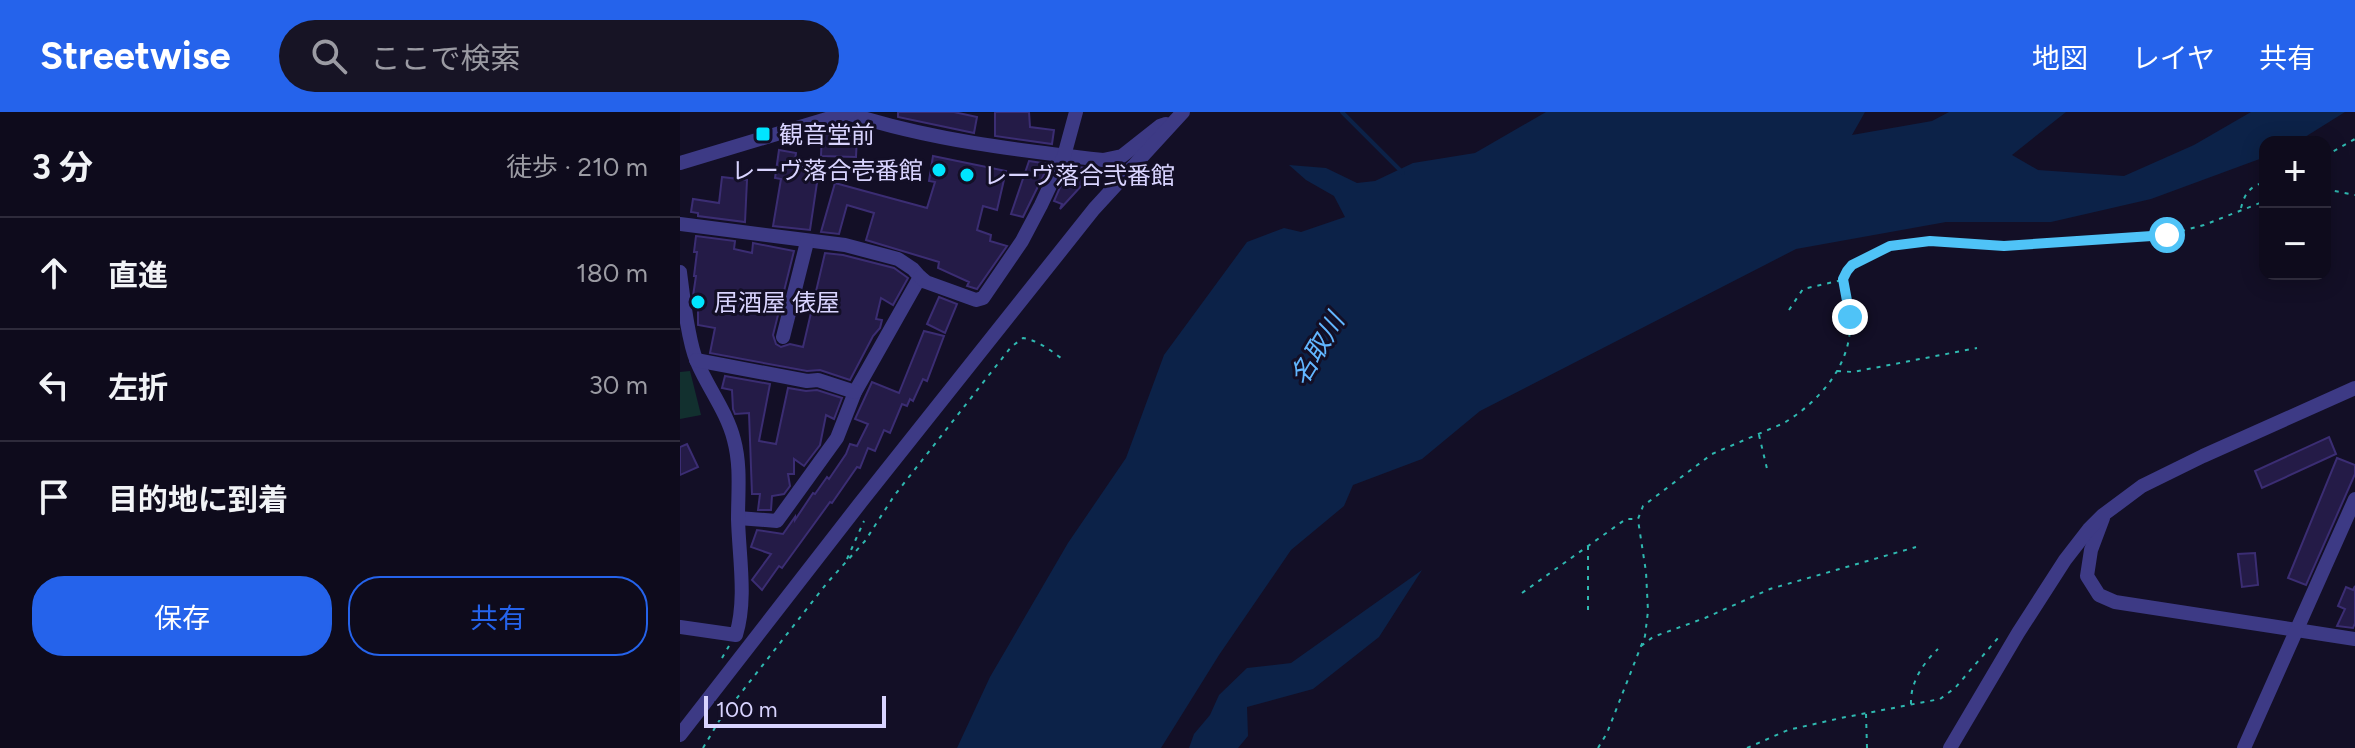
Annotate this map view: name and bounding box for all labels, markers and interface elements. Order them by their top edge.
search box [279,20,839,92]
text: Streetwise [40,33,231,79]
icon: search [307,34,351,78]
text: ここで検索 [371,40,521,77]
text: 地図 [2032,41,2088,75]
text: レイヤ [2132,41,2215,75]
text: 共有 [2259,41,2315,75]
place label: 観音堂前 [779,120,875,149]
marker: 観音堂前 [754,125,772,143]
map controls [2259,136,2331,280]
button: + [2259,136,2331,208]
text: 3 分 [32,147,93,188]
text: 徒歩 · 210 m [506,151,648,183]
place label: レーヴ落合壱番館 [731,156,923,185]
marker: レーヴ落合壱番館 [930,161,948,179]
place label: レーヴ落合弐番館 [983,161,1175,190]
marker: レーヴ落合弐番館 [958,166,976,184]
button: − [2259,208,2331,280]
route start [2149,217,2185,253]
icon: ahead [32,251,76,295]
text: 直進 [108,257,168,294]
text: 180 m [576,257,648,289]
place label: 居酒屋 俵屋 [714,288,840,317]
marker: 居酒屋 俵屋 [689,293,707,311]
route end [1832,299,1868,335]
water label: 名取川 [1283,305,1352,391]
icon: left [32,363,76,407]
text: 左折 [108,369,168,406]
text: 30 m [589,369,648,401]
icon: arrive [32,475,76,519]
text: 目的地に到着 [108,481,288,518]
button: 保存 [32,576,332,656]
button: 共有 [348,576,648,656]
scale bar [704,692,886,728]
text: 100 m [716,696,777,723]

